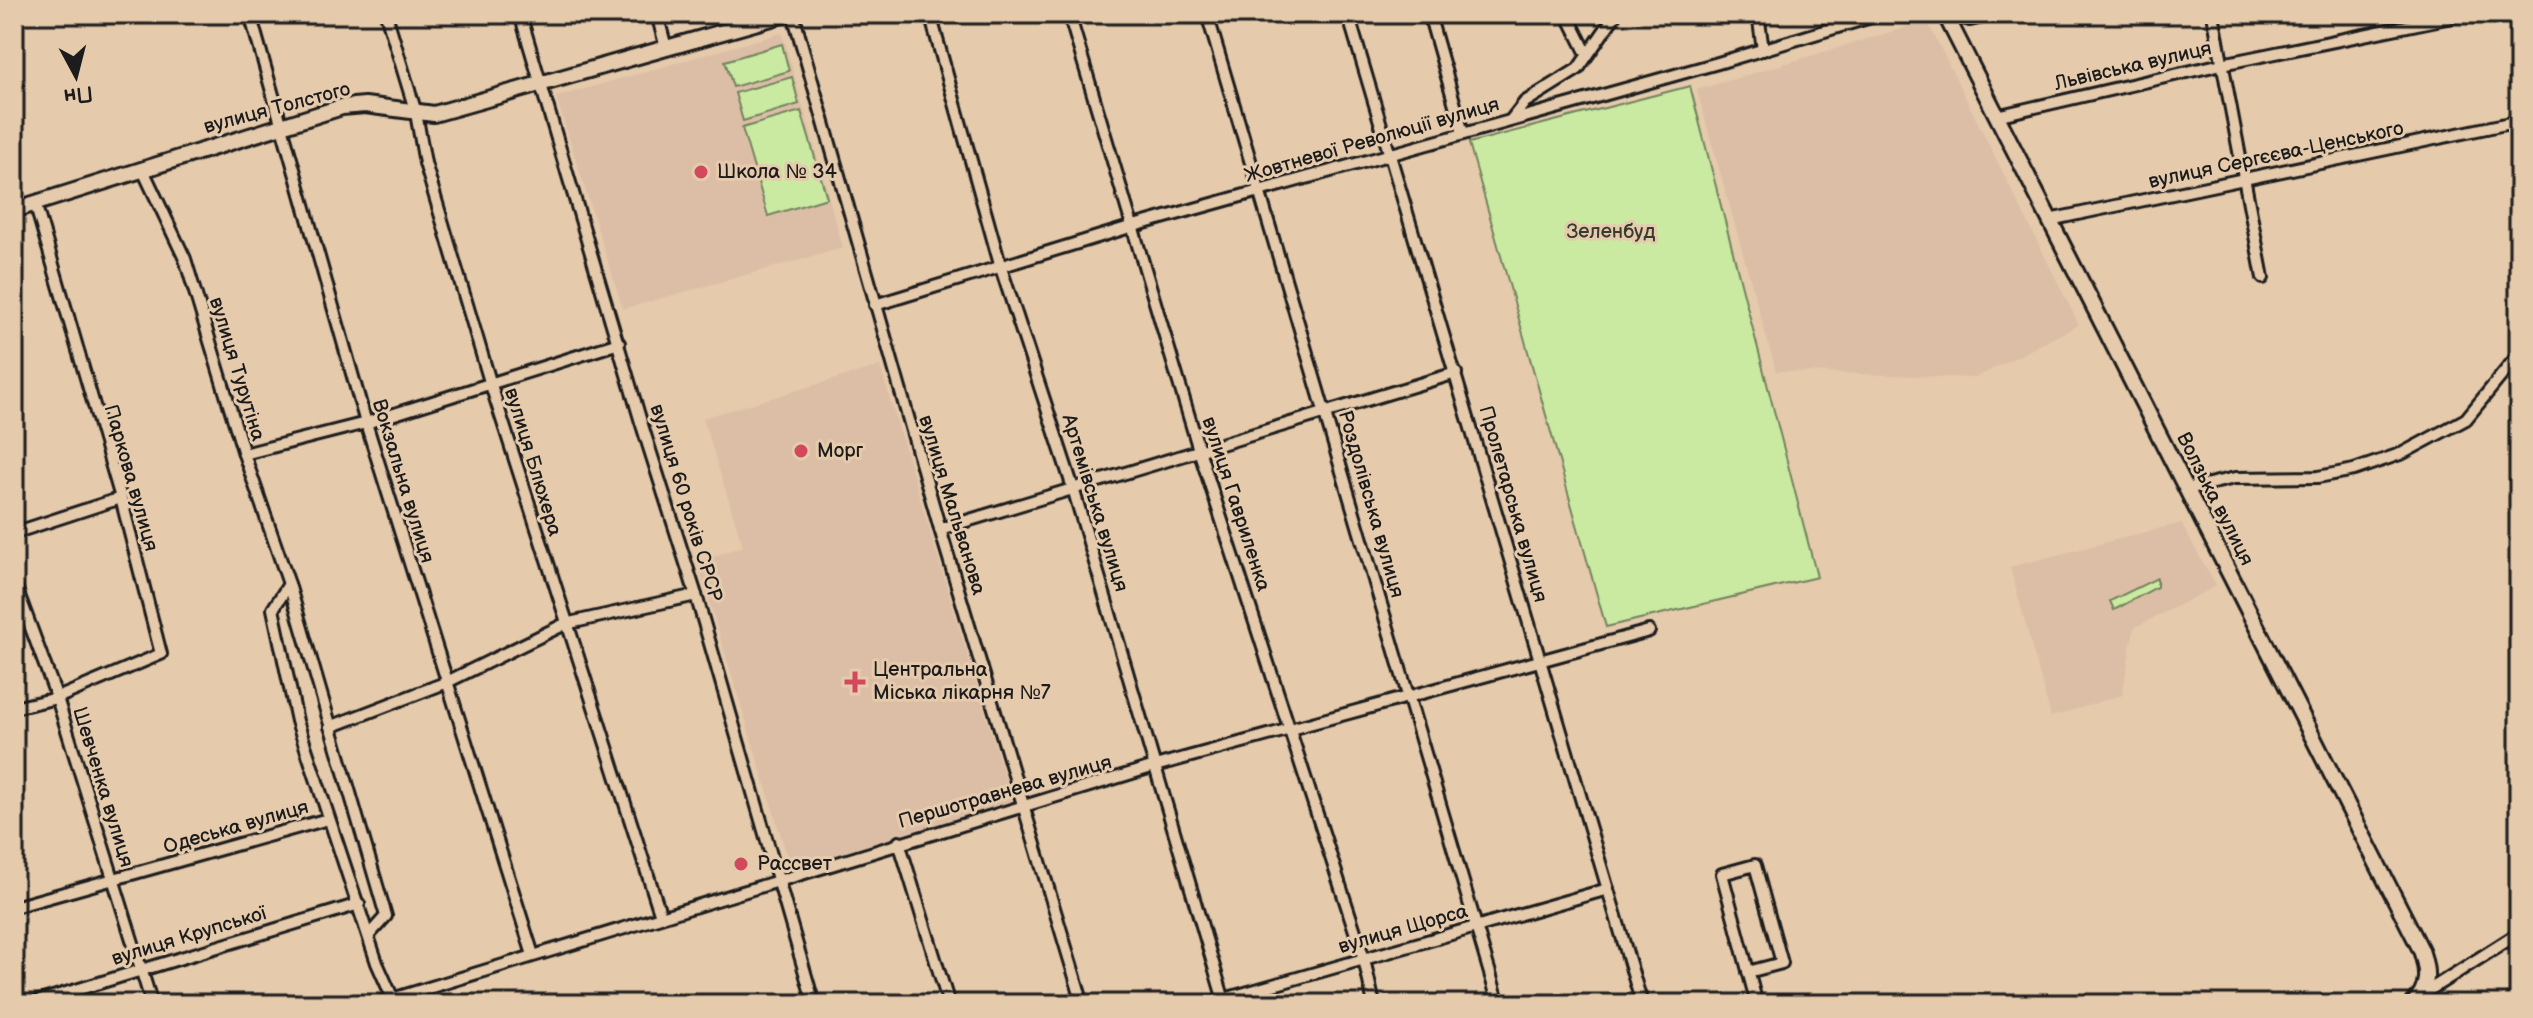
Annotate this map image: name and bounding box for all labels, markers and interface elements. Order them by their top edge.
north arrow [36,36,116,116]
street label: Львівська вулиця [2051,36,2214,96]
street label: вулиця Толстого [201,77,353,139]
text: Пн [62,79,94,110]
street label: Жовтневої Революції вулиця [1242,92,1502,188]
street label: вулиця Сергєєва-Ценського [2146,116,2406,194]
place label: Школа № 34 [717,160,837,184]
marker: Школа № 34 [692,163,710,181]
park label: Зеленбуд [1566,220,1656,244]
street label: вулиця Турутіна [204,294,270,444]
street label: вулиця Блюхера [499,385,567,539]
street label: Вокзальна вулиця [367,396,439,566]
street label: вулиця 60 років СРСР [645,401,728,605]
street label: Паркова вулиця [99,402,163,554]
street label: Пролетарська вулиця [1473,403,1553,605]
street label: Роздолівська вулиця [1333,407,1409,601]
street label: Артемівська вулиця [1056,410,1133,595]
street label: вулиця Мальванова [913,412,991,598]
street label: вулиця Гавриленка [1196,414,1276,595]
street label: Волзька вулиця [2171,428,2259,570]
place label: Морг [817,439,863,463]
marker: Морг [792,442,810,460]
place label: Центральна Міська лікарня №7 [873,658,1051,705]
marker: Центральна Міська лікарня №7 [844,671,866,693]
street label: Шевченка вулиця [67,704,139,870]
street label: Першотравнева вулиця [895,750,1115,834]
street label: Одеська вулиця [161,795,311,859]
place label: Рассвет [757,852,833,876]
marker: Рассвет [732,855,750,873]
street label: вулиця Щорса [1336,899,1471,959]
street label: вулиця Крупської [109,901,271,971]

